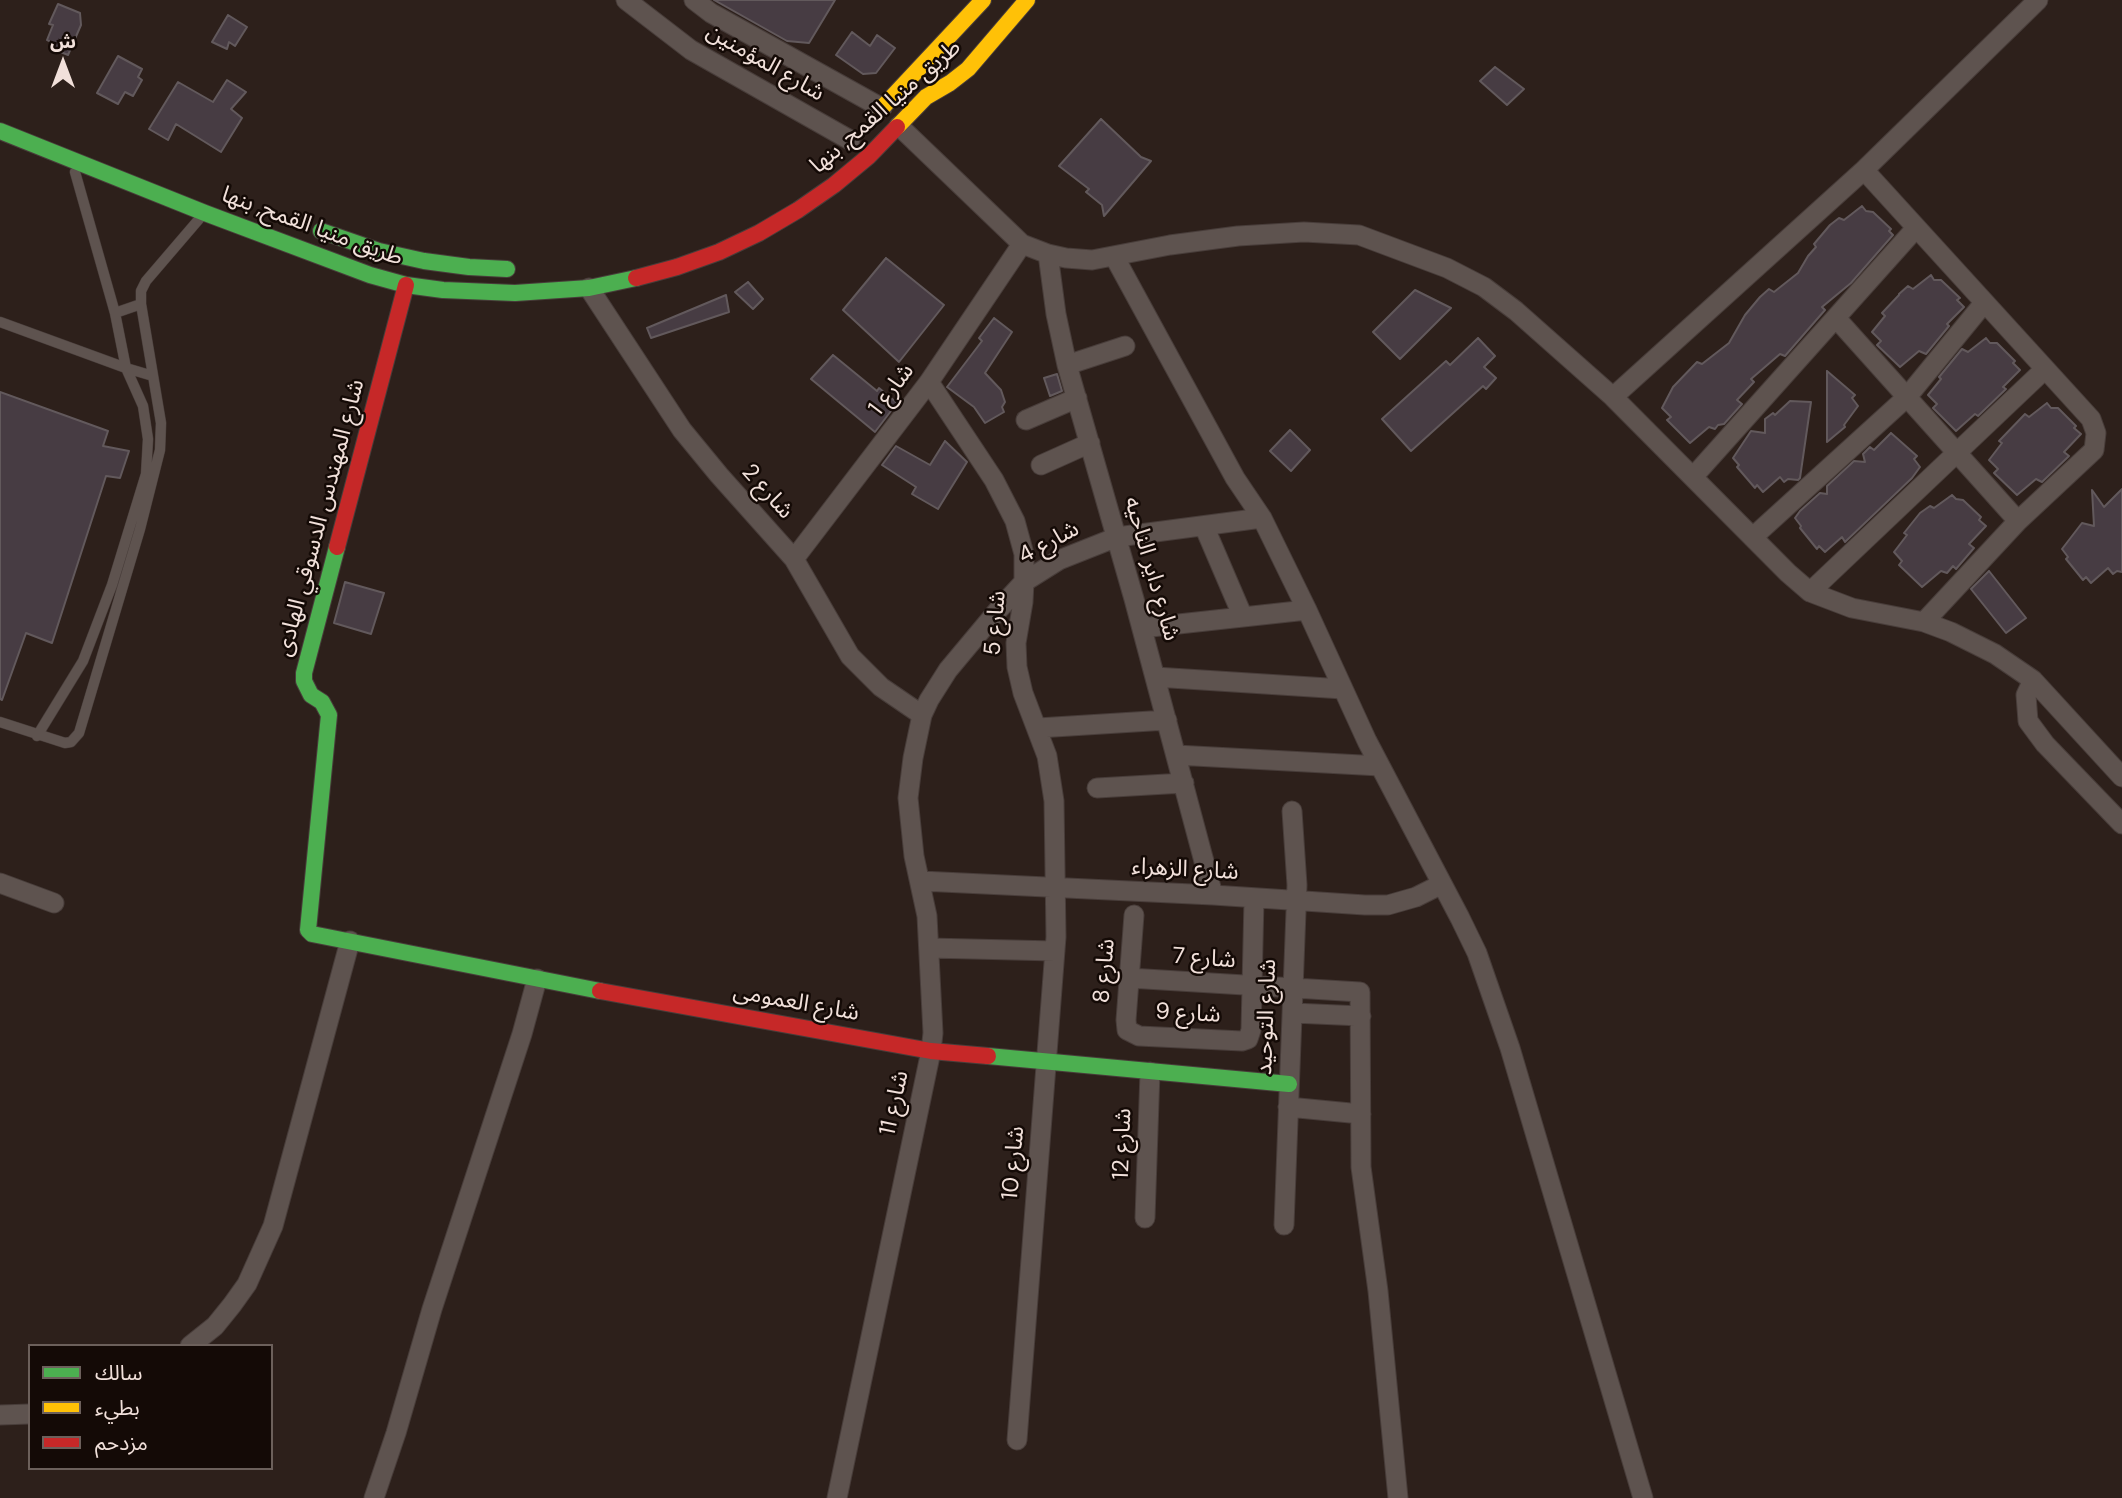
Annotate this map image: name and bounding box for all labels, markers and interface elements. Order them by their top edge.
street label: شارع المؤمنين [701,18,829,108]
north arrow [28,28,98,98]
text: ش [50,29,76,54]
street label: طريق منيا القمح, بنها [805,34,967,180]
street label: طريق منيا القمح, بنها [218,181,406,273]
street label: شارع 1 [863,358,921,422]
street label: شارع المهندس الدسوقي الهادى [271,377,371,659]
street label: شارع 2 [735,459,799,525]
street label: شارع داير الناحيه [1117,494,1185,644]
street label: شارع 4 [1014,516,1084,570]
street label: شارع 5 [979,589,1013,657]
street label: شارع الزهراء [1131,853,1239,887]
street label: شارع 8 [1088,937,1122,1005]
street label: شارع 7 [1172,943,1236,975]
street label: شارع التوحيد [1251,958,1283,1076]
street label: شارع العمومى [731,978,861,1028]
street label: شارع 9 [1155,999,1221,1029]
street label: شارع 11 [875,1068,915,1138]
street label: شارع 12 [1108,1108,1138,1180]
street label: شارع 10 [997,1125,1031,1201]
legend [28,1344,273,1470]
text: سالك [95,1359,142,1387]
text: بطيء [95,1394,140,1422]
text: مزدحم [95,1429,148,1457]

